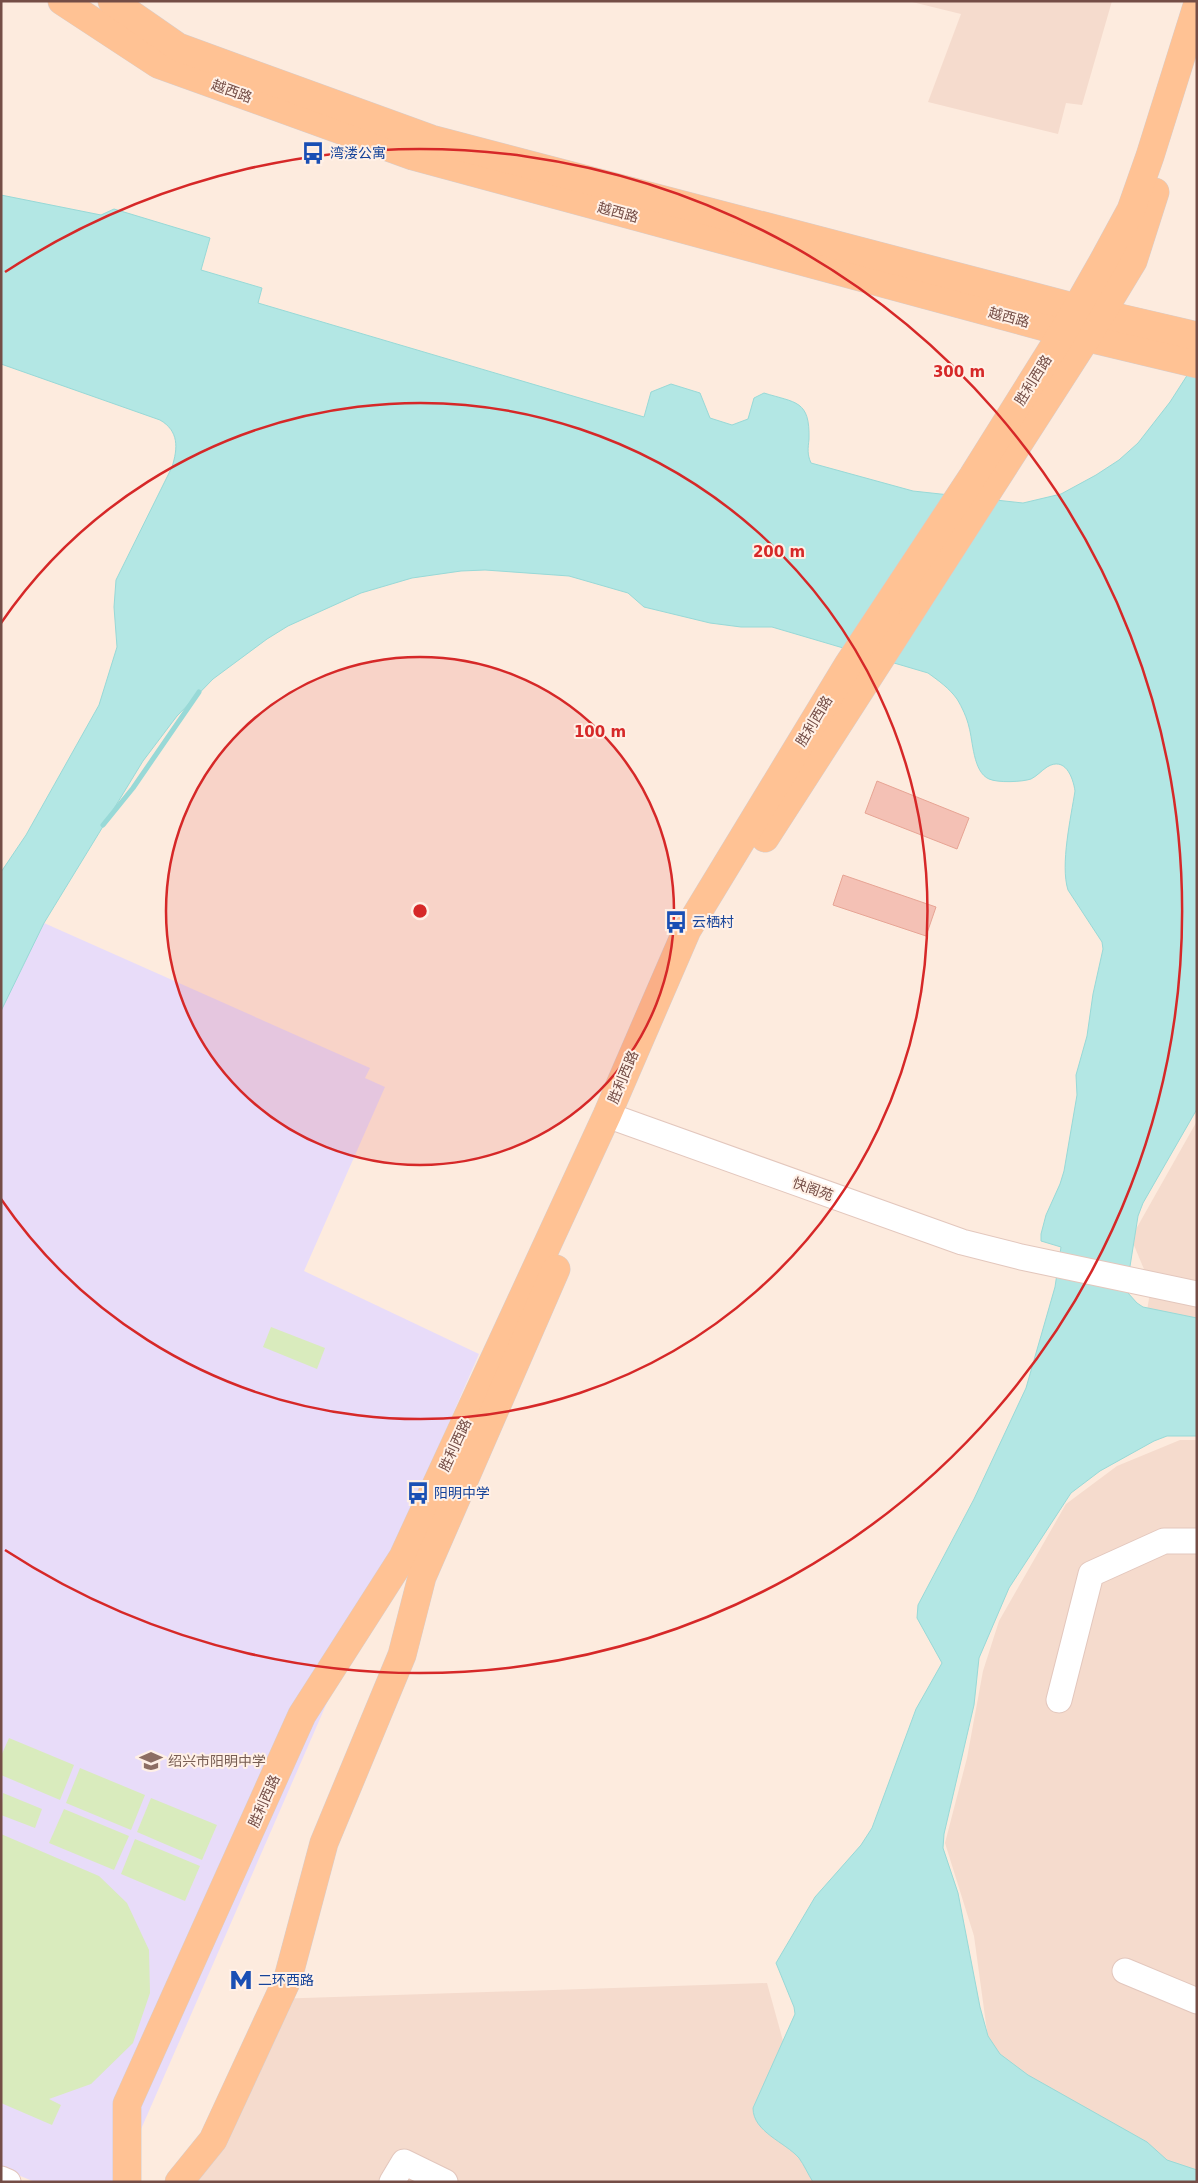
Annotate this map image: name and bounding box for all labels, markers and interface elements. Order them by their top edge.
street label: 越西路 [210,76,254,106]
bus stop icon: 湾溇公寓 [300,140,326,166]
place label: 湾溇公寓 [330,145,386,161]
street label: 越西路 [596,199,640,225]
street label: 越西路 [987,304,1031,330]
street label: 胜利西路 [1011,352,1055,408]
text: 300 m [933,363,985,381]
text: 200 m [753,543,805,561]
street label: 胜利西路 [793,693,835,749]
text: 100 m [574,723,626,741]
centre of rings [411,902,429,920]
bus stop icon: 云栖村 [663,909,689,935]
place label: 云栖村 [692,914,734,930]
street label: 胜利西路 [605,1048,641,1106]
street label: 快阁苑 [791,1174,835,1204]
street label: 胜利西路 [436,1416,474,1474]
bus stop icon: 阳明中学 [405,1480,431,1506]
place label: 阳明中学 [434,1485,490,1501]
school or university icon: 绍兴市阳明中学 [138,1748,164,1774]
place label: 绍兴市阳明中学 [168,1753,266,1769]
street label: 胜利西路 [245,1772,283,1830]
metro station icon: 二环西路 [228,1967,254,1993]
place label: 二环西路 [258,1972,314,1988]

